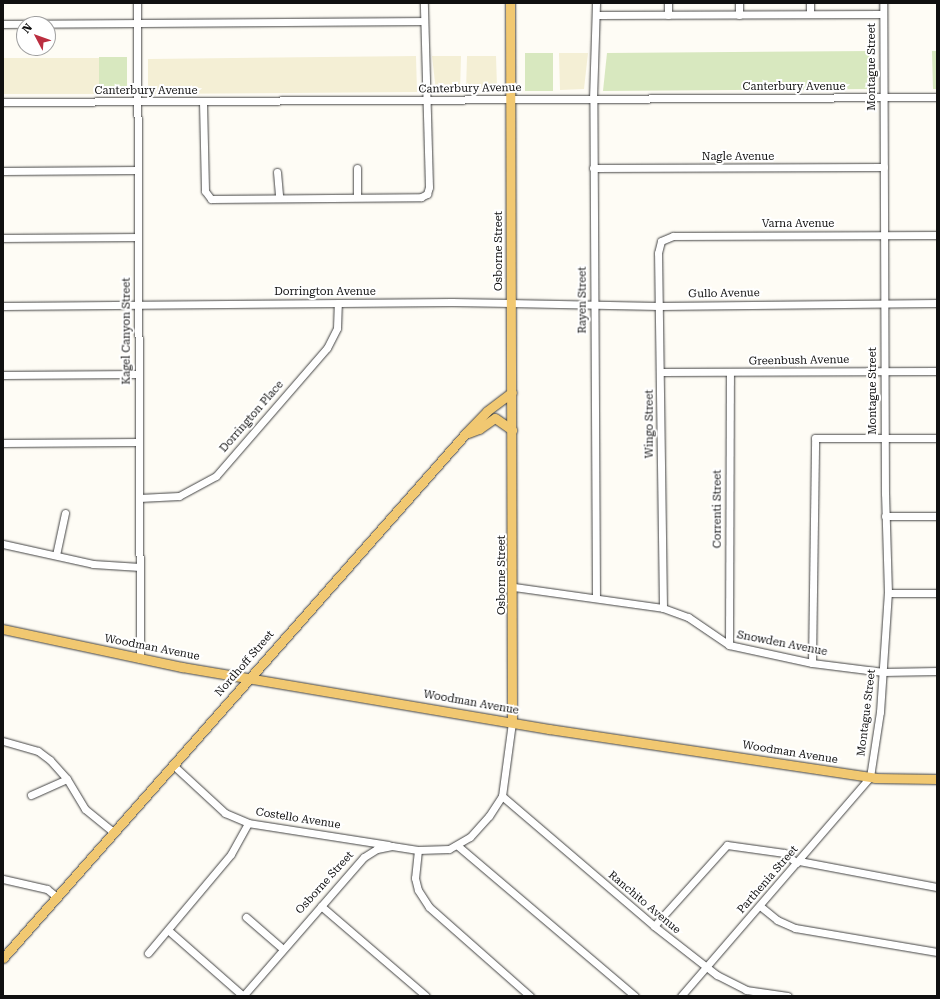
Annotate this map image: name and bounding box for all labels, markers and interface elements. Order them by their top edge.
north arrow [16,16,56,56]
text: N [20,21,35,36]
street label: Montague Street [865,23,879,111]
street label: Canterbury Avenue [743,80,845,94]
street label: Canterbury Avenue [418,82,522,96]
street label: Canterbury Avenue [95,84,197,98]
street label: Nagle Avenue [702,150,774,164]
street label: Osborne Street [492,211,506,291]
street label: Varna Avenue [762,217,834,231]
street label: Rayen Street [576,267,590,333]
street label: Kagel Canyon Street [120,277,134,385]
street label: Dorrington Avenue [274,285,376,299]
street label: Gullo Avenue [688,287,760,301]
street label: Montague Street [866,347,880,435]
street label: Greenbush Avenue [749,354,849,368]
street label: Dorrington Place [217,379,287,455]
street label: Wingo Street [643,390,657,458]
street label: Correnti Street [711,470,725,548]
street label: Osborne Street [495,535,509,615]
street label: Nordhoff Street [213,628,277,700]
street label: Snowden Avenue [736,629,828,659]
street label: Woodman Avenue [103,632,201,664]
street label: Montague Street [855,669,879,757]
street label: Woodman Avenue [422,688,520,718]
street label: Woodman Avenue [741,739,839,767]
street label: Costello Avenue [255,806,341,832]
street label: Parthenia Street [735,843,801,917]
street label: Osborne Street [293,849,357,917]
street label: Ranchito Avenue [605,869,683,937]

